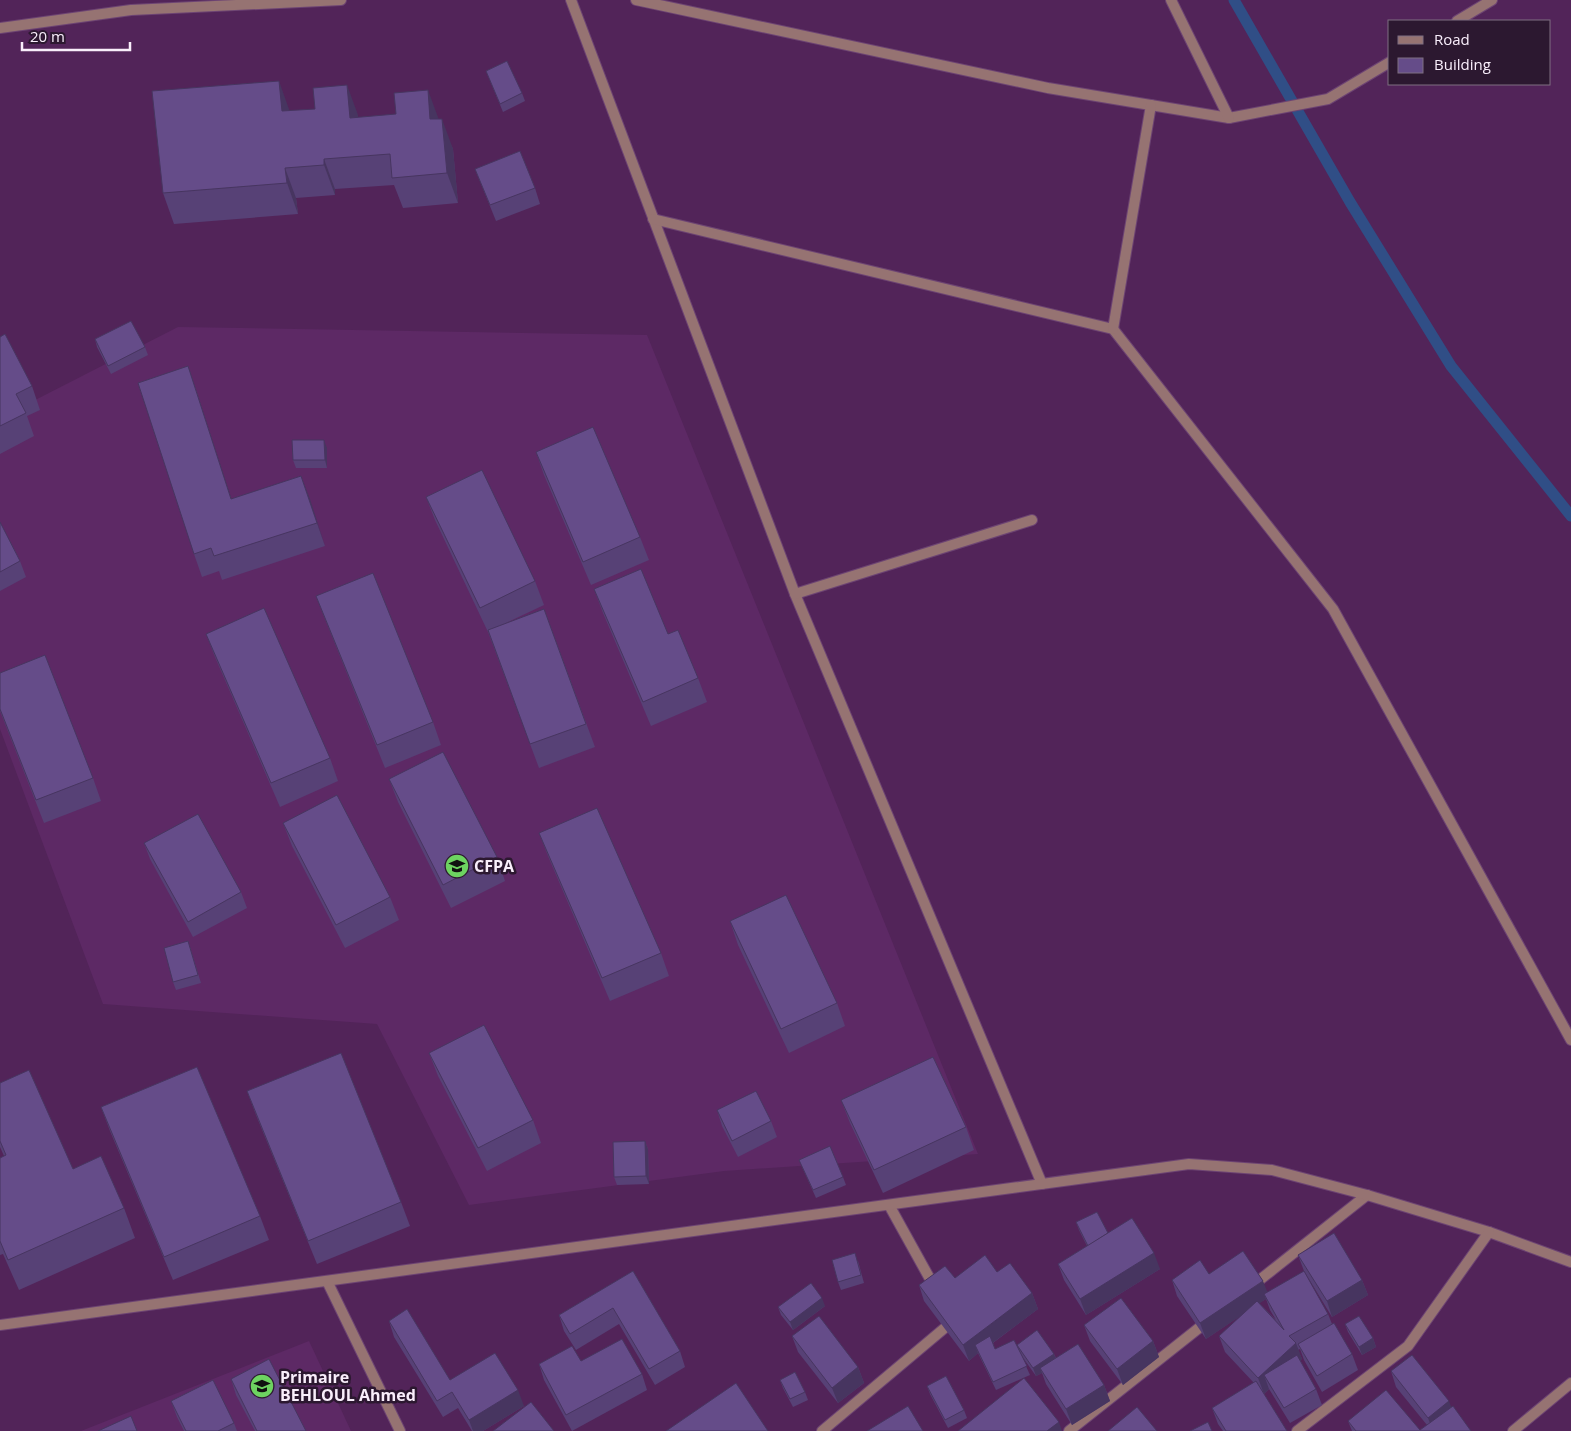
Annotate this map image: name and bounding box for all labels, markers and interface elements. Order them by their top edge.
scale bar [22,20,130,52]
legend [1388,20,1551,85]
text: 20 m [30,26,65,46]
text: Road [1434,29,1470,49]
text: Building [1434,54,1491,74]
school or university icon: CFPA [444,853,470,879]
place label: CFPA [474,855,515,877]
place label: Primaire BEHLOUL Ahmed [280,1366,416,1406]
school or university icon: Primaire BEHLOUL Ahmed [249,1373,275,1399]

